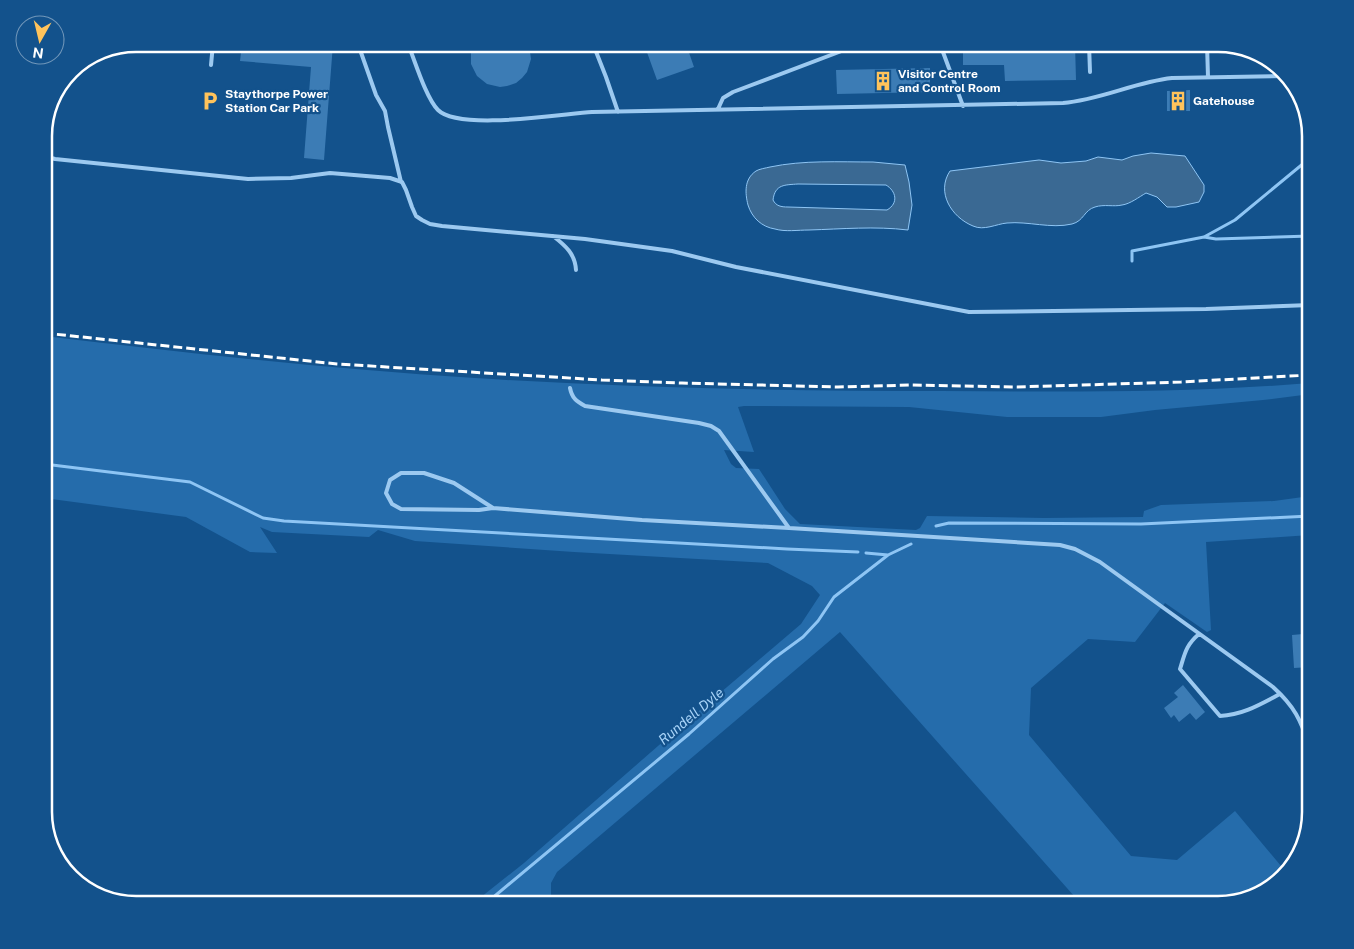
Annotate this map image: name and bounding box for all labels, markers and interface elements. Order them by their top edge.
north arrow [15,15,65,65]
text: N [32,44,45,62]
place label: Visitor Centre and Control Room [898,67,1001,95]
building icon: Visitor Centre and Control Room [872,70,894,92]
place label: Staythorpe Power Station Car Park [225,87,328,115]
parking icon: Staythorpe Power Station Car Park [199,90,221,112]
building icon: Gatehouse [1167,90,1189,112]
place label: Gatehouse [1193,94,1255,108]
water label: Rundell Dyle [655,684,727,748]

